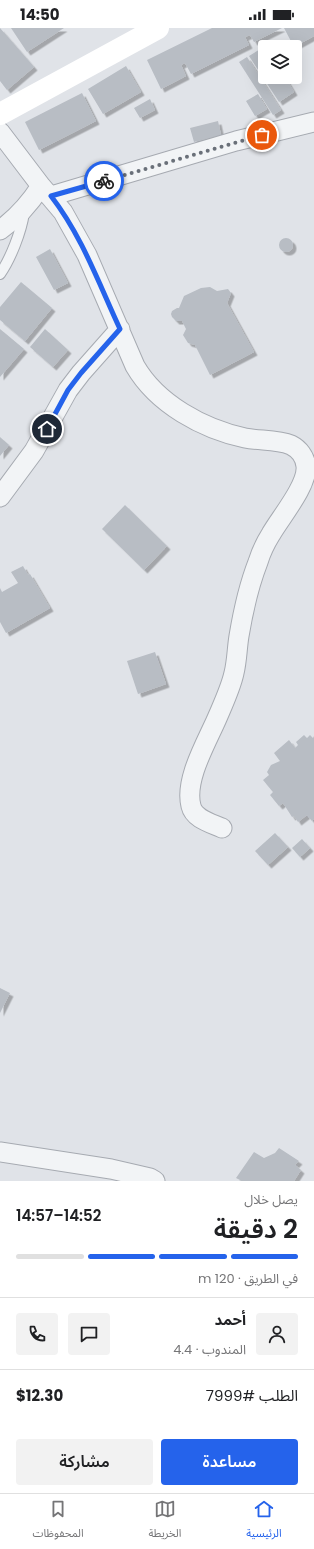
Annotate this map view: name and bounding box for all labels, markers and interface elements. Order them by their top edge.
text: 14:50 [20,4,60,25]
map controls [258,40,302,84]
button: layers [258,40,302,84]
pin [245,118,279,152]
icon: bag [251,124,273,146]
courier [84,161,124,201]
icon: bike [93,170,115,192]
pin [30,412,64,446]
icon: home [36,418,58,440]
text: يصل خلال [244,1190,298,1209]
text: 14:52–14:57 [16,1205,101,1226]
text: 2 دقيقة [214,1211,298,1247]
text: في الطريق · 120 m [198,1269,298,1288]
text: أحمد [215,1309,246,1330]
button: phone [16,1313,58,1355]
button: chat [68,1313,110,1355]
button: person [256,1313,298,1355]
text: المندوب · 4.4 [173,1340,246,1359]
text: $12.30 [16,1385,63,1406]
text: الطلب #7999 [206,1385,298,1406]
button: مشاركة [16,1439,153,1485]
button: مساعدة [161,1439,298,1485]
tab: المحفوظات [32,1498,84,1545]
tab: الخريطة [148,1498,181,1545]
tab: الرئيسية [246,1498,282,1545]

